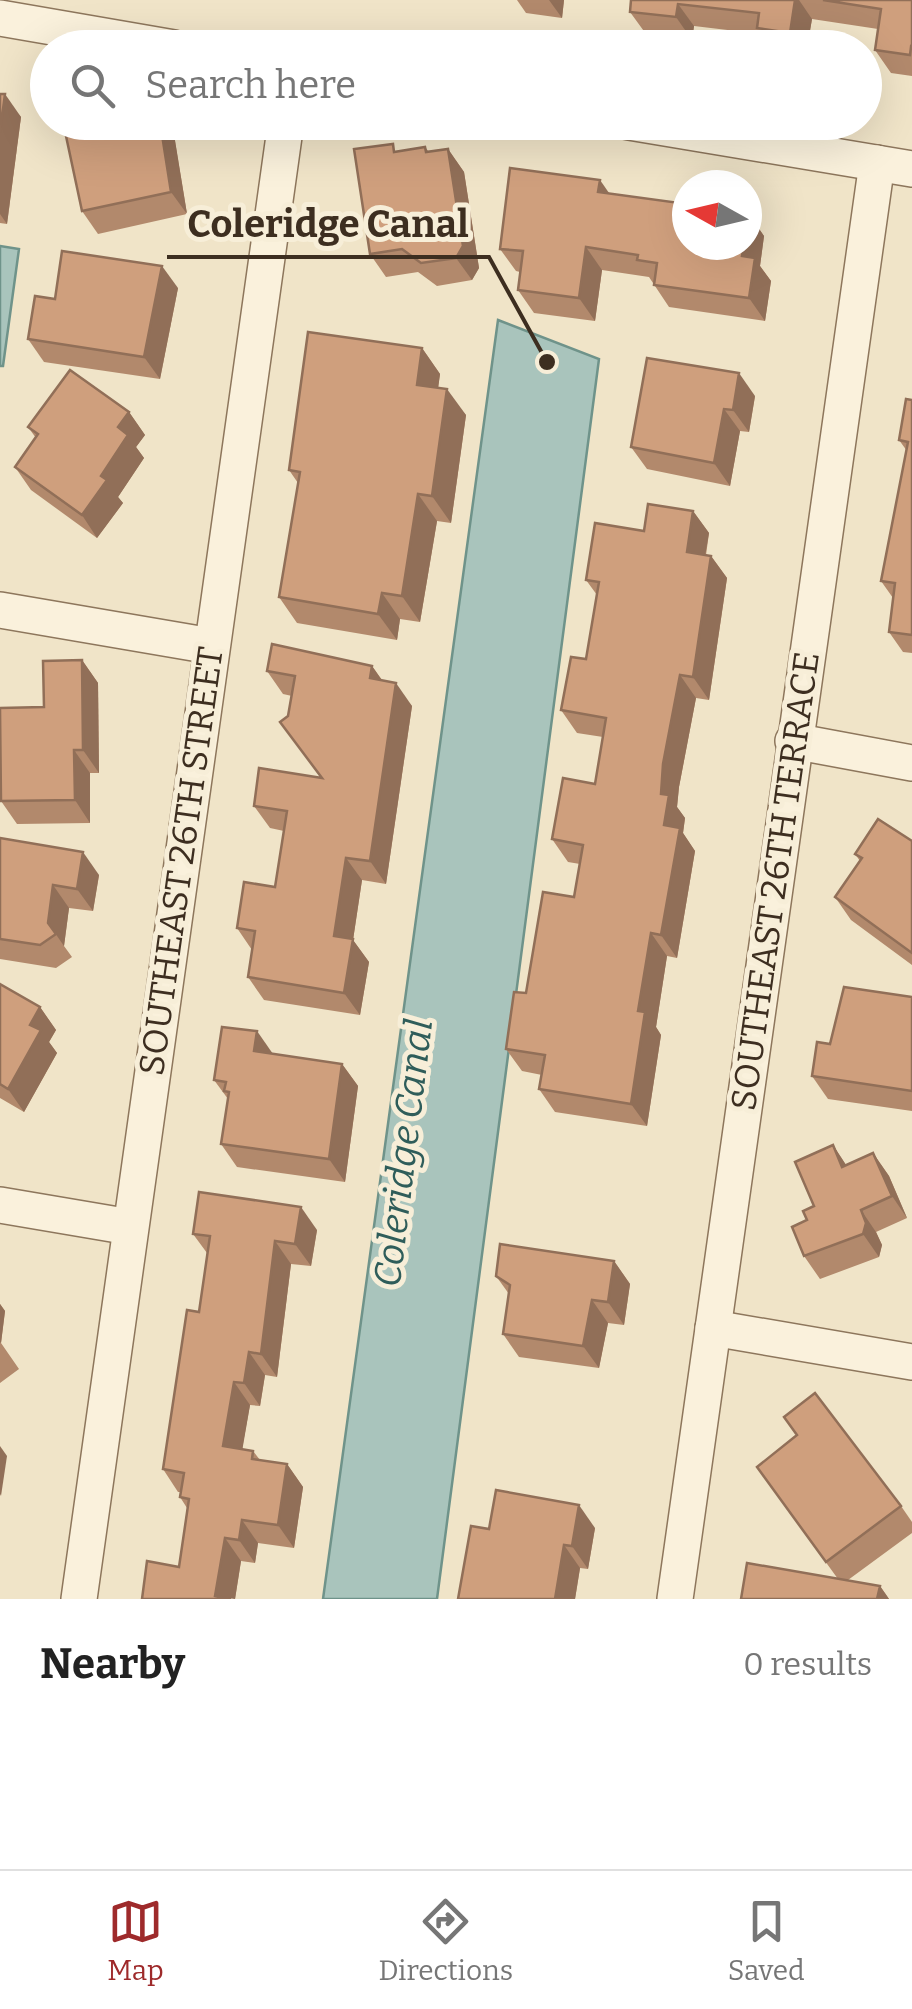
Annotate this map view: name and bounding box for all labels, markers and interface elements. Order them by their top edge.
search box [30,30,882,140]
icon: search [65,58,120,113]
text: Search here [145,62,356,108]
north arrow [672,170,762,260]
callout: Coleridge Canal [167,189,489,257]
text: Coleridge Canal [187,201,469,247]
street label: SOUTHEAST 26TH STREET [130,644,232,1078]
street label: SOUTHEAST 26TH TERRACE [722,649,828,1113]
water label: Coleridge Canal [364,1016,442,1290]
text: Nearby [40,1639,185,1689]
text: 0 results [743,1645,872,1683]
tab: Map [107,1894,164,1987]
tab: Directions [378,1894,513,1987]
tab: Saved [728,1894,805,1987]

